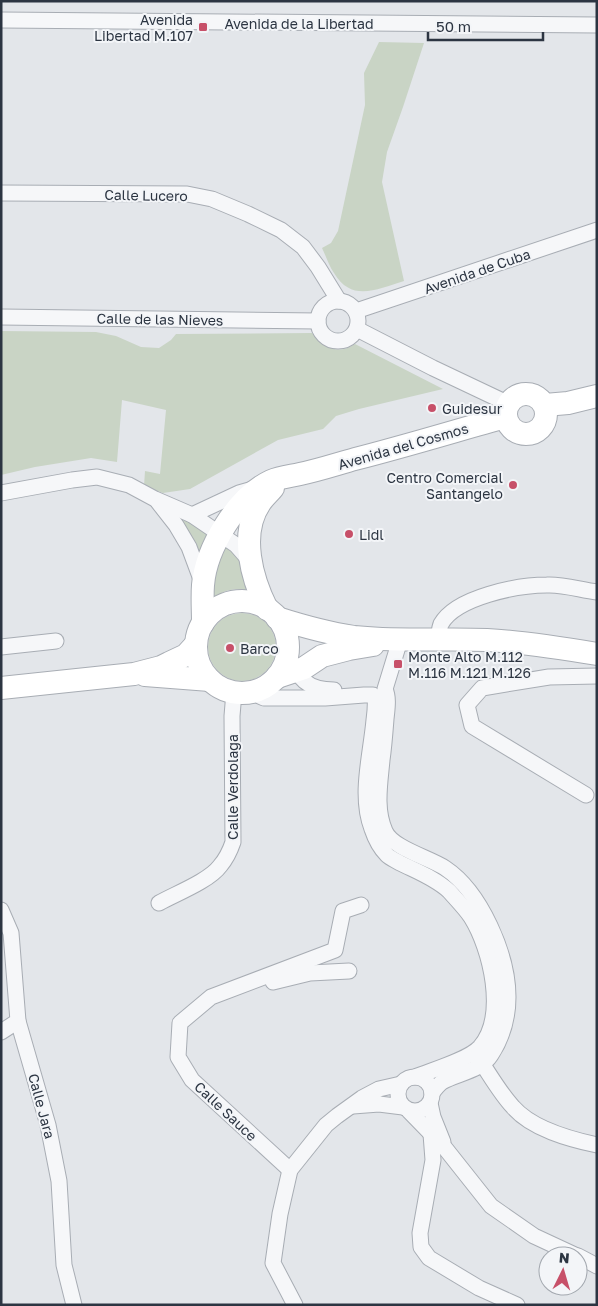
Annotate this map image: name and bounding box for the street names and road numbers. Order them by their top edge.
street label: Avenida de la Libertad [224,15,374,32]
street label: Calle Lucero [104,186,188,204]
street label: Avenida de Cuba [422,245,532,297]
street label: Calle de las Nieves [96,309,224,329]
street label: Avenida del Cosmos [336,419,470,473]
street label: Calle Verdolaga [224,734,241,840]
street label: Calle Jara [25,1072,59,1140]
street label: Calle Sauce [191,1078,261,1144]

